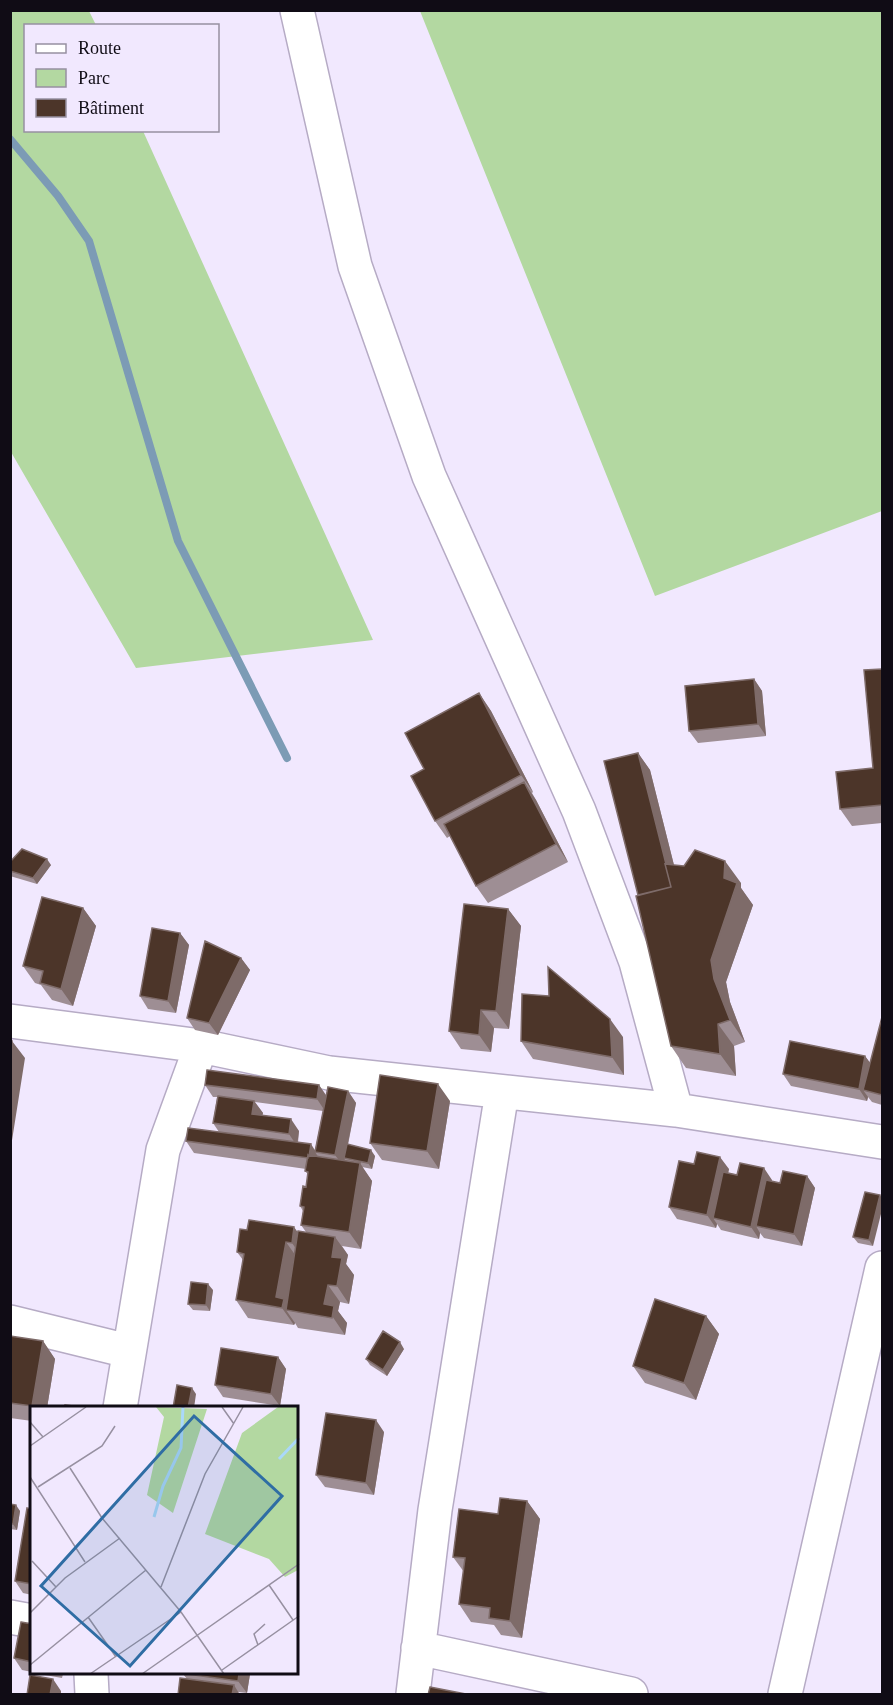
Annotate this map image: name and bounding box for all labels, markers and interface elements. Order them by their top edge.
legend [24,24,219,132]
text: Route [78,38,121,58]
text: Parc [78,68,110,88]
text: Bâtiment [78,98,144,118]
inset map [30,1406,298,1675]

